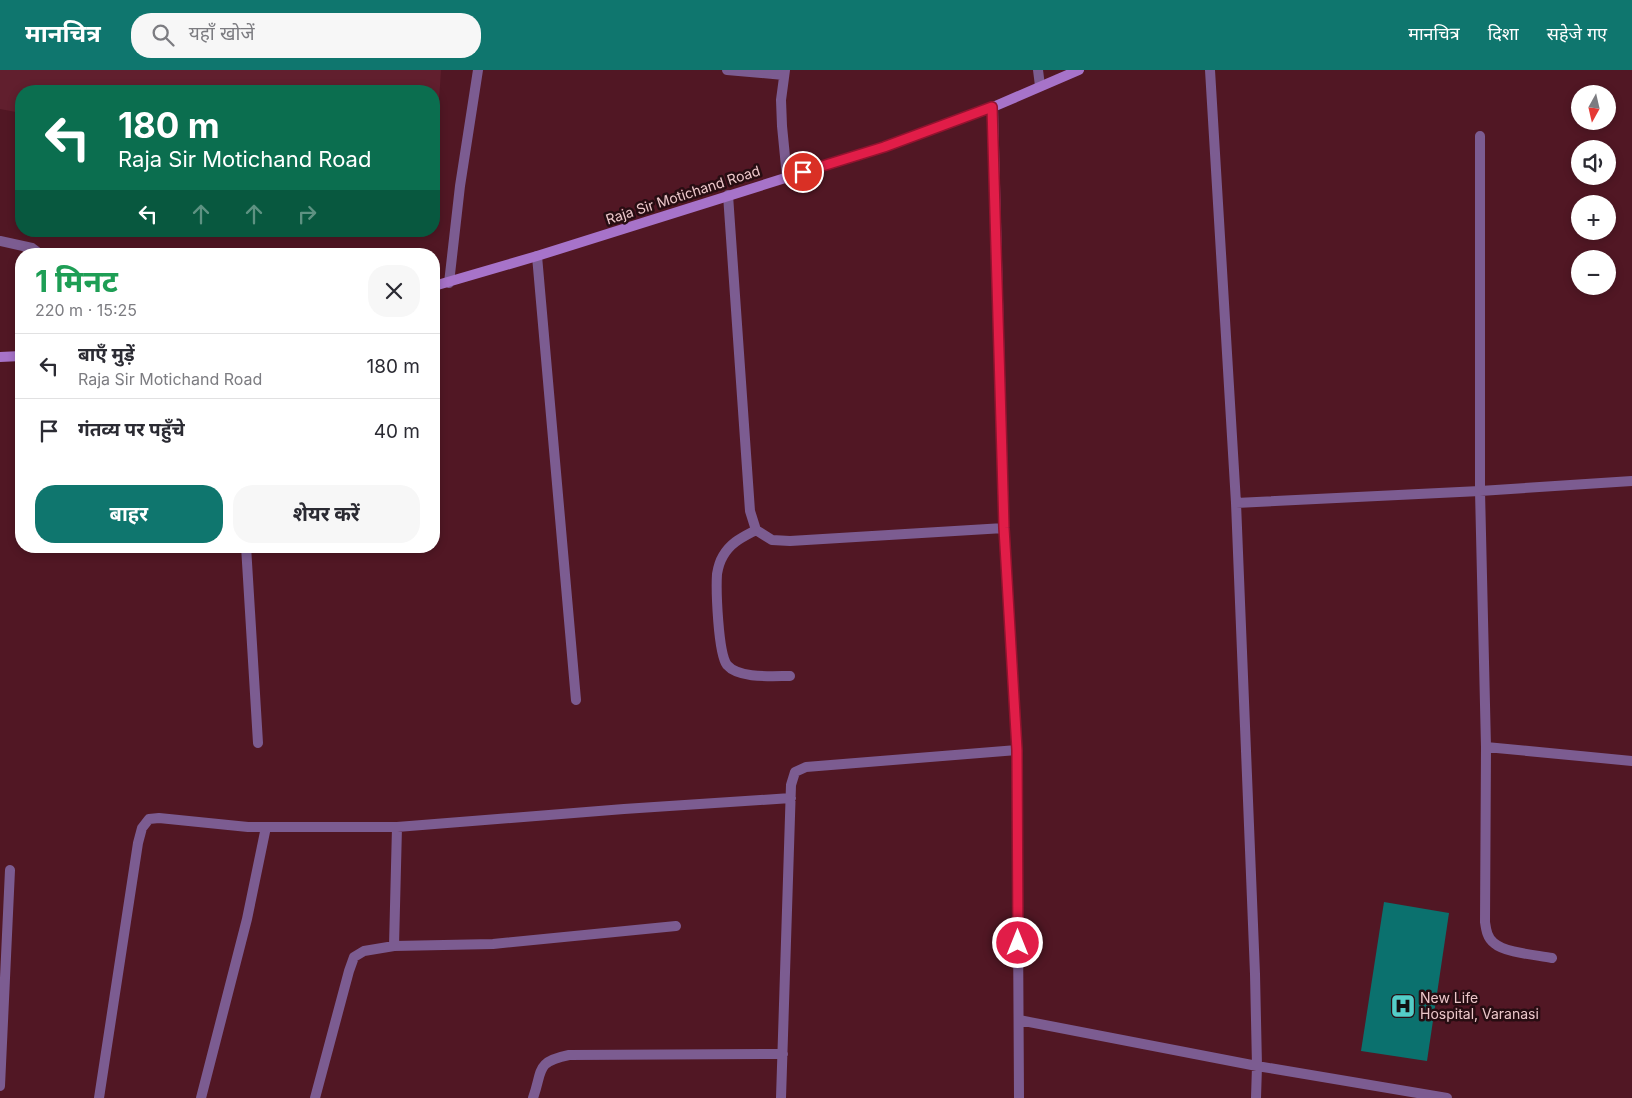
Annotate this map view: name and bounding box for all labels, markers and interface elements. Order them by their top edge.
search box [131,13,481,58]
text: मानचित्र [25,19,101,48]
icon: search [149,21,177,49]
text: यहाँ खोजें [189,22,255,45]
text: मानचित्र [1408,23,1460,44]
text: दिशा [1488,23,1519,44]
text: सहेजे गए [1547,23,1607,44]
north arrow [1571,85,1616,130]
map controls [1571,85,1616,295]
text: 180 m [118,104,220,146]
icon: left [35,105,100,170]
button: sound [1571,140,1616,185]
text: Raja Sir Motichand Road [118,146,371,172]
pin [782,151,824,193]
icon: arrive [789,158,817,186]
street label: Raja Sir Motichand Road [604,162,762,228]
button: + [1571,195,1616,240]
icon: left [134,200,162,228]
icon: ahead [187,200,215,228]
icon: ahead [240,200,268,228]
icon: right [293,200,321,228]
button: − [1571,250,1616,295]
text: 1 मिनट [35,263,118,299]
button: close [368,265,420,317]
text: 220 m · 15:25 [35,300,137,320]
text: बाएँ मुड़ें [78,343,135,366]
icon: left [35,352,63,380]
text: 180 m [367,355,420,378]
text: Raja Sir Motichand Road [78,369,262,389]
icon: arrive [35,417,63,445]
text: गंतव्य पर पहुँचे [78,418,185,441]
text: 40 m [374,420,420,443]
button: बाहर [35,485,223,543]
button: शेयर करें [233,485,420,543]
position arrow [991,916,1043,968]
place label: New Life Hospital, Varanasi [1420,989,1539,1022]
hospital icon: New Life Hospital, Varanasi [1390,993,1416,1019]

